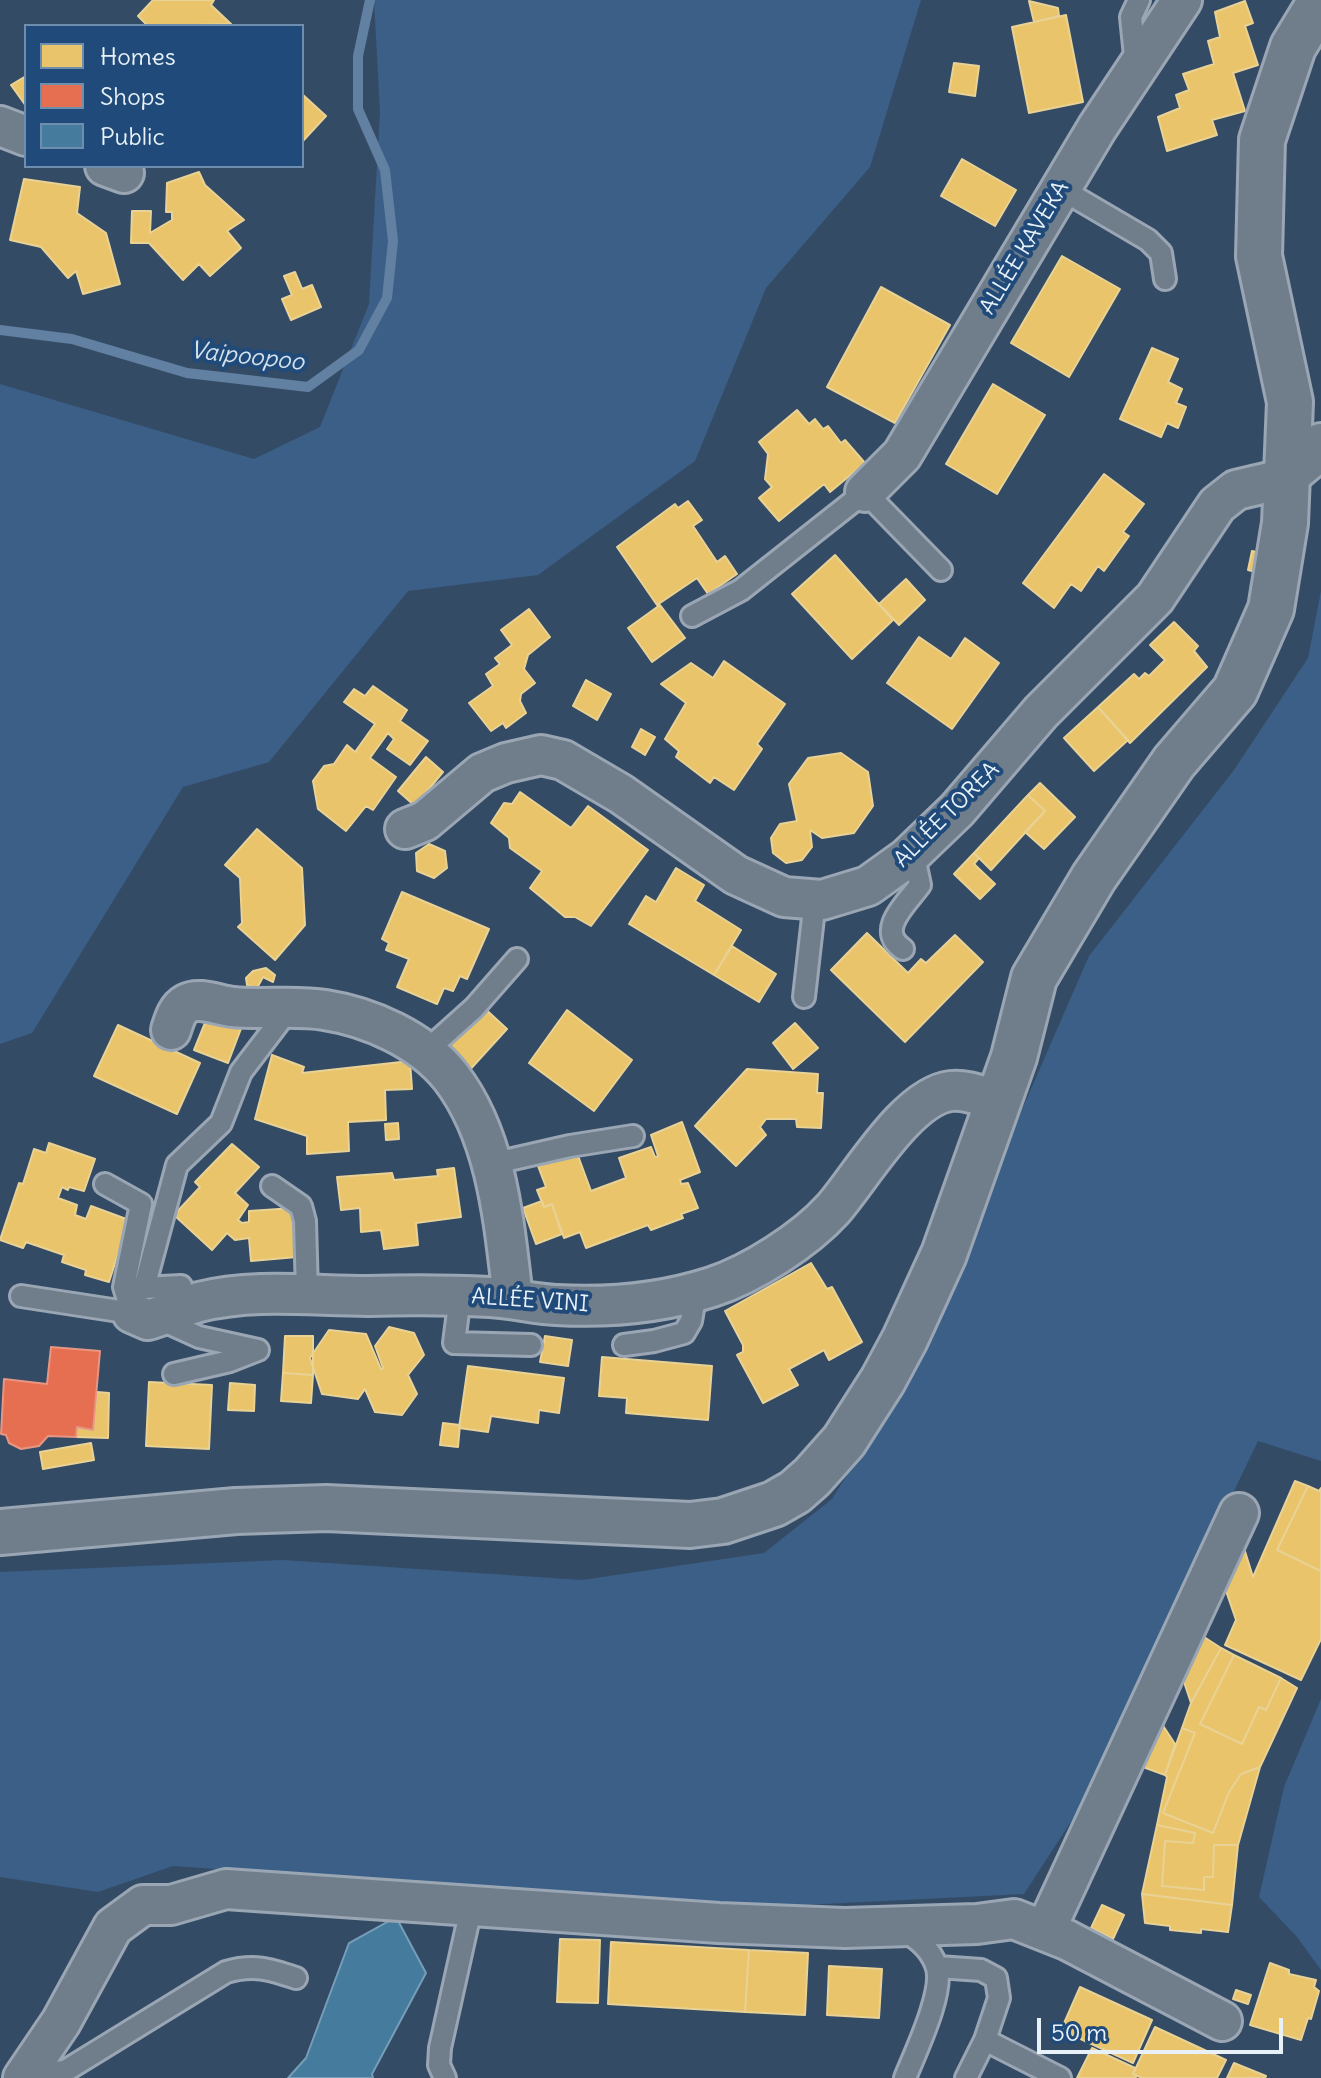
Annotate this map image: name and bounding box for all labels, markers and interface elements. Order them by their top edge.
legend [24,24,304,168]
text: Homes [100,41,176,71]
text: Shops [100,81,165,111]
text: Public [100,121,165,151]
street label: ALLÉE KAVEKA [975,177,1075,319]
water label: Vaipoopoo [189,337,305,377]
street label: ALLÉE TOREA [889,757,1005,873]
street label: ALLÉE VINI [471,1284,589,1318]
scale bar [1041,2002,1287,2052]
text: 50 m [1051,2017,1107,2047]

